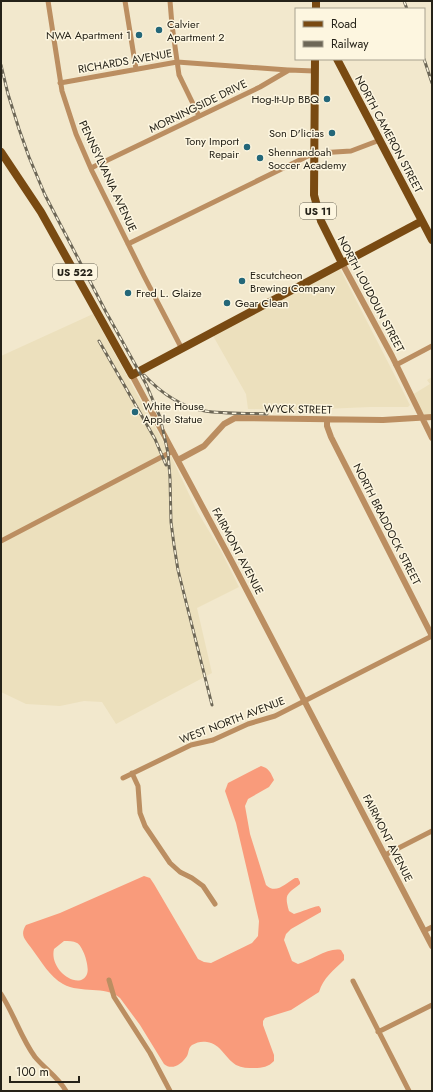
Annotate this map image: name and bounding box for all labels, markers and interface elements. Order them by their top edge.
legend [295,8,425,60]
text: Road [331,15,357,33]
place label: Calvier Apartment 2 [167,16,224,45]
marker: Calvier Apartment 2 [154,25,164,35]
place label: NWA Apartment 1 [46,27,131,43]
marker: NWA Apartment 1 [134,30,144,40]
text: Railway [331,35,369,53]
street label: RICHARDS AVENUE [77,45,173,77]
street label: NORTH CAMERON STREET [351,73,427,195]
street label: MORNINGSIDE DRIVE [146,75,250,137]
place label: Hog-It-Up BBQ [251,91,319,107]
marker: Hog-It-Up BBQ [322,94,332,104]
street label: PENNSYLVANIA AVENUE [75,118,141,234]
place label: Son D'licias [269,125,325,141]
marker: Son D'licias [327,128,337,138]
place label: Tony Import Repair [185,133,239,162]
marker: Tony Import Repair [242,142,252,152]
place label: Shennandoah Soccer Academy [268,144,347,173]
marker: Shennandoah Soccer Academy [255,153,265,163]
road number: US 11 [300,203,336,219]
street label: NORTH LOUDOUN STREET [334,233,408,355]
road number: US 522 [53,264,97,280]
place label: Escutcheon Brewing Company [250,267,335,296]
marker: Escutcheon Brewing Company [237,276,247,286]
place label: Fred L. Glaize [136,285,202,301]
marker: Fred L. Glaize [123,288,133,298]
place label: Gear Clean [235,295,288,311]
marker: Gear Clean [222,298,232,308]
place label: White House Apple Statue [143,398,204,427]
street label: WYCK STREET [264,400,332,418]
marker: White House Apple Statue [130,407,140,417]
street label: NORTH BRADDOCK STREET [349,460,425,588]
street label: FAIRMONT AVENUE [208,505,268,597]
street label: WEST NORTH AVENUE [177,692,287,748]
street label: FAIRMONT AVENUE [359,791,417,885]
scale bar [10,1058,79,1084]
text: 100 m [16,1063,49,1081]

